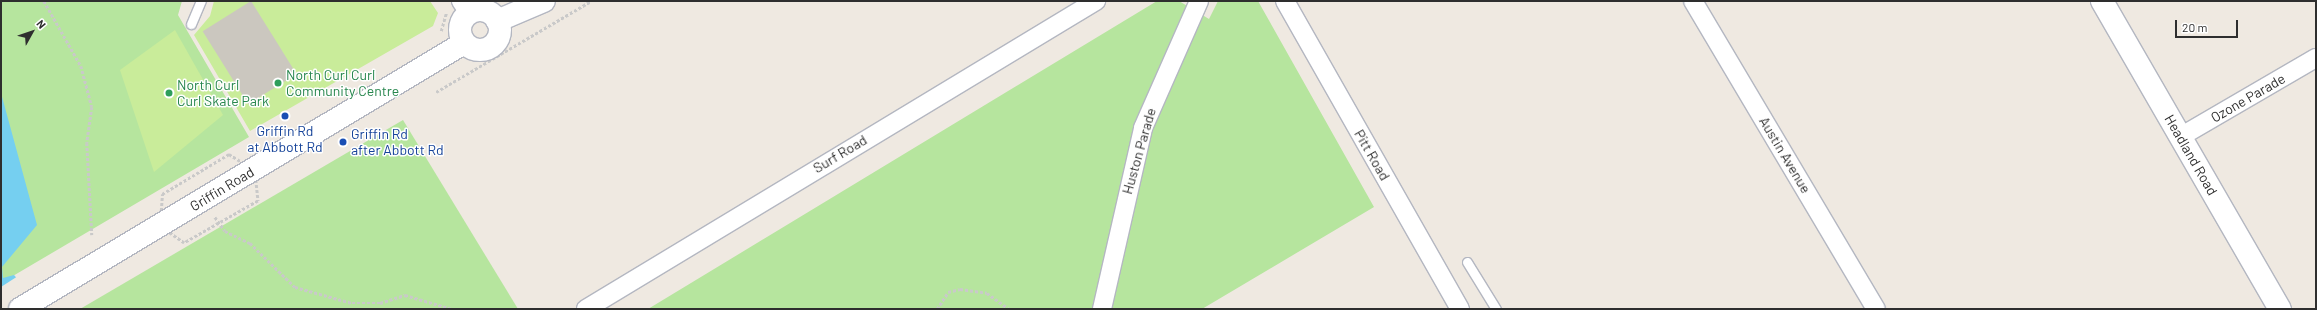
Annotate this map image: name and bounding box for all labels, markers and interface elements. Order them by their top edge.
north arrow [12,12,52,52]
scale bar [2177,12,2240,38]
text: N [34,17,49,31]
text: 20 m [2182,20,2208,34]
place label: North Curl Curl Community Centre [286,67,399,100]
street label: Ozone Parade [2208,70,2288,126]
place label: North Curl Curl Skate Park [177,77,269,110]
marker: North Curl Curl Community Centre [273,78,283,88]
marker: North Curl Curl Skate Park [164,88,174,98]
street label: Huston Parade [1119,106,1159,196]
marker: Griffin Rd at Abbott Rd [280,111,290,121]
street label: Headland Road [2161,112,2221,198]
street label: Austin Avenue [1756,114,1814,196]
place label: Griffin Rd at Abbott Rd [247,123,323,156]
place label: Griffin Rd after Abbott Rd [351,126,444,158]
street label: Pitt Road [1351,127,1393,183]
street label: Surf Road [810,131,870,177]
marker: Griffin Rd after Abbott Rd [338,137,348,147]
street label: Griffin Road [187,163,257,215]

